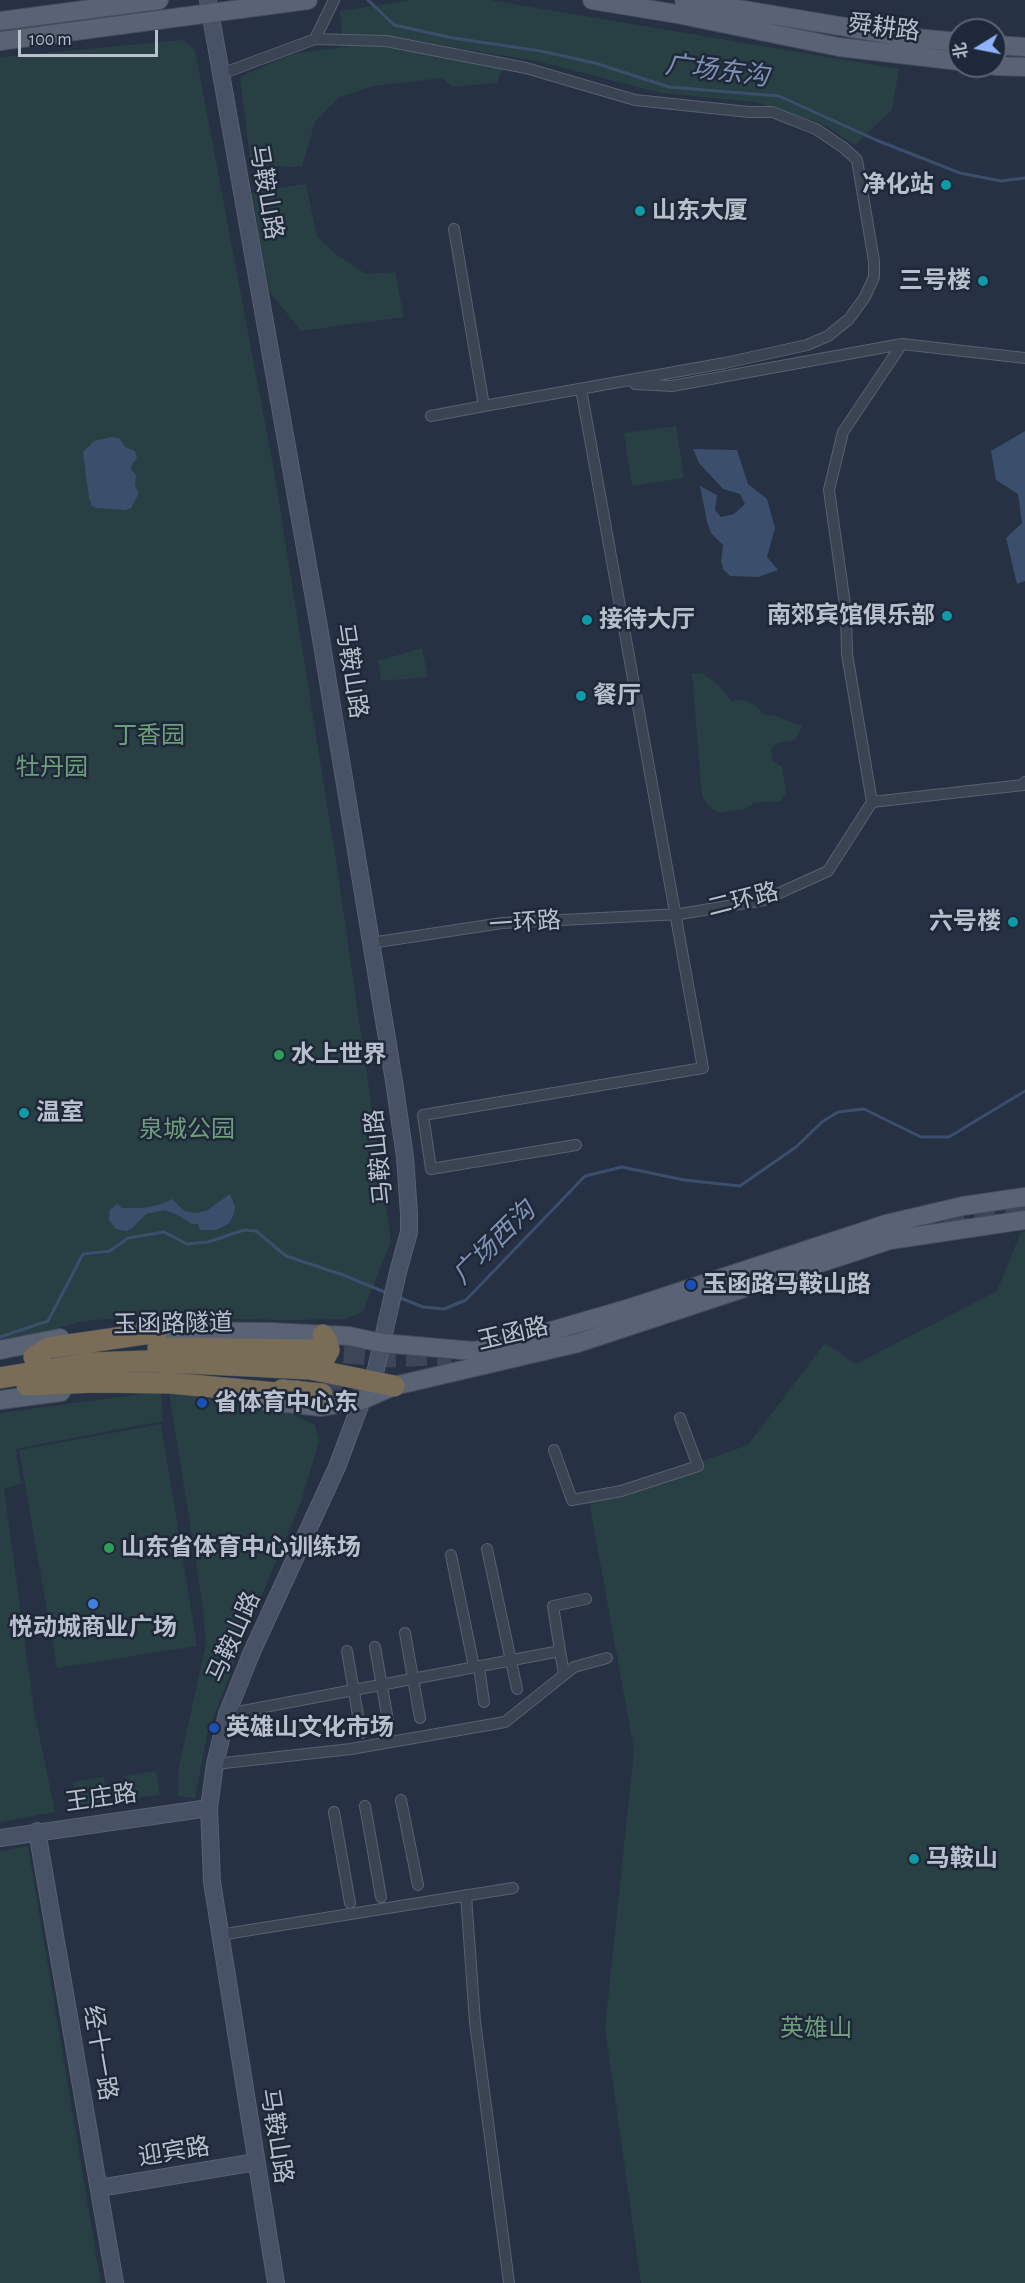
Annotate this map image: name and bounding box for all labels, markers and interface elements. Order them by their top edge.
street label: 舜耕路 [847,9,921,47]
scale bar [21,18,160,56]
north arrow [947,18,1007,78]
text: 100 m [29,31,72,49]
text: 北 [952,42,971,60]
water label: 广场东沟 [663,49,771,93]
street label: 马鞍山路 [243,142,289,242]
place label: 净化站 [862,171,934,199]
marker: 净化站 [939,178,953,192]
place label: 山东大厦 [652,197,748,225]
marker: 山东大厦 [633,204,647,218]
place label: 三号楼 [899,267,971,295]
marker: 三号楼 [976,274,990,288]
place label: 南郊宾馆俱乐部 [767,602,935,630]
place label: 接待大厅 [599,606,695,634]
marker: 南郊宾馆俱乐部 [940,609,954,623]
marker: 接待大厅 [580,613,594,627]
street label: 马鞍山路 [329,621,373,721]
place label: 餐厅 [593,682,641,710]
marker: 餐厅 [574,689,588,703]
park label: 丁香园 [113,722,185,750]
park label: 牡丹园 [16,754,88,782]
street label: 二环路 [705,877,781,923]
street label: 一环路 [488,906,562,940]
place label: 六号楼 [929,908,1001,936]
marker: 六号楼 [1006,915,1020,929]
place label: 水上世界 [291,1041,387,1069]
marker: 水上世界 [272,1048,286,1062]
place label: 温室 [36,1099,84,1127]
marker: 温室 [17,1106,31,1120]
street label: 马鞍山路 [360,1108,398,1206]
park label: 泉城公园 [139,1116,235,1144]
water label: 广场西沟 [446,1195,542,1291]
place label: 玉函路马鞍山路 [703,1271,871,1299]
marker: 玉函路马鞍山路 [684,1278,698,1292]
street label: 玉函路隧道 [113,1309,233,1339]
street label: 玉函路 [475,1312,551,1356]
place label: 省体育中心东 [214,1389,358,1417]
marker: 省体育中心东 [195,1396,209,1410]
place label: 山东省体育中心训练场 [121,1534,361,1562]
marker: 山东省体育中心训练场 [102,1541,116,1555]
street label: 马鞍山路 [201,1587,267,1687]
marker: 悦动城商业广场 [86,1597,100,1611]
place label: 悦动城商业广场 [9,1614,177,1642]
place label: 英雄山文化市场 [226,1714,394,1742]
marker: 英雄山文化市场 [207,1721,221,1735]
street label: 王庄路 [63,1779,139,1817]
place label: 马鞍山 [926,1845,998,1873]
marker: 马鞍山 [907,1852,921,1866]
street label: 经十一路 [77,2003,123,2103]
park label: 英雄山 [780,2015,852,2043]
street label: 马鞍山路 [254,2086,298,2186]
street label: 迎宾路 [136,2132,212,2172]

